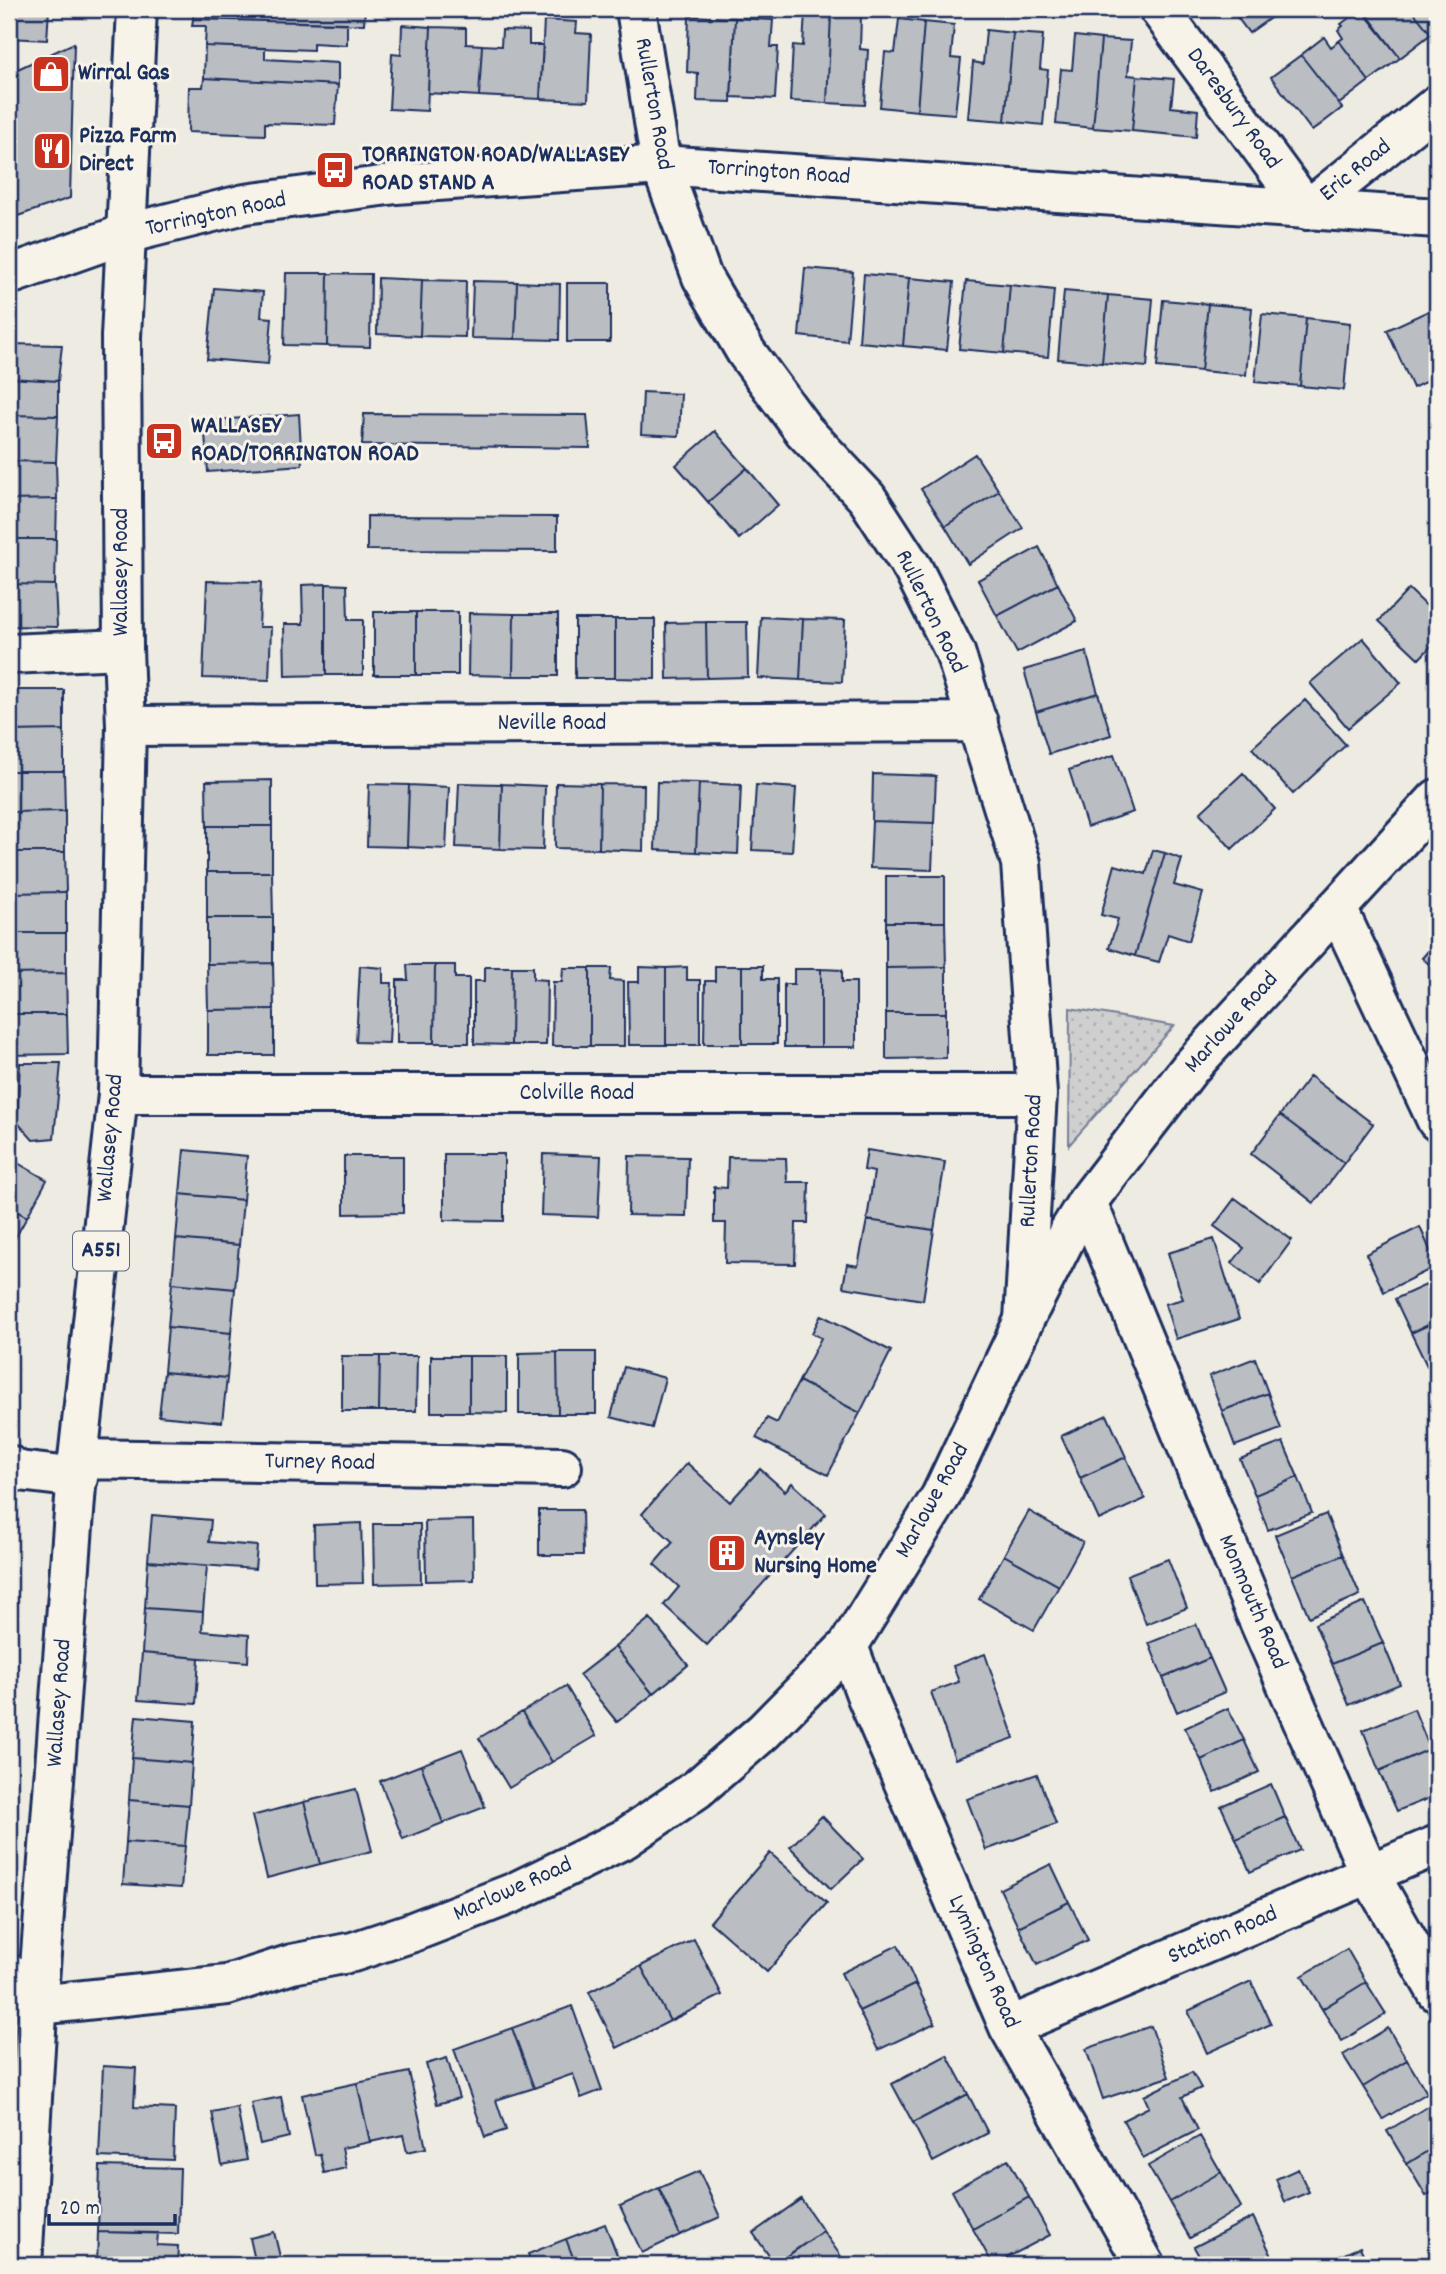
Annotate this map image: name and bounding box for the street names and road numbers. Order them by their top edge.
street label: Rullerton Road [625,35,681,173]
street label: Daresbury Road [1177,41,1289,177]
street label: Eric Road [1313,131,1399,211]
street label: Torrington Road [707,151,851,195]
street label: Torrington Road [143,184,289,246]
street label: Wallasey Road [105,508,139,636]
street label: Rullerton Road [885,544,975,680]
street label: Neville Road [497,707,607,741]
street label: Marlowe Road [1177,964,1287,1082]
street label: Wallasey Road [88,1073,134,1203]
street label: Colville Road [519,1077,635,1111]
street label: Rullerton Road [1012,1093,1052,1229]
road number: A551 [73,1232,129,1270]
street label: Marlowe Road [887,1437,979,1565]
street label: Turney Road [264,1445,376,1481]
street label: Monmouth Road [1208,1529,1296,1675]
street label: Wallasey Road [39,1638,81,1768]
street label: Marlowe Road [448,1849,578,1931]
street label: Lymington Road [938,1890,1028,2034]
street label: Station Road [1163,1898,1283,1974]

